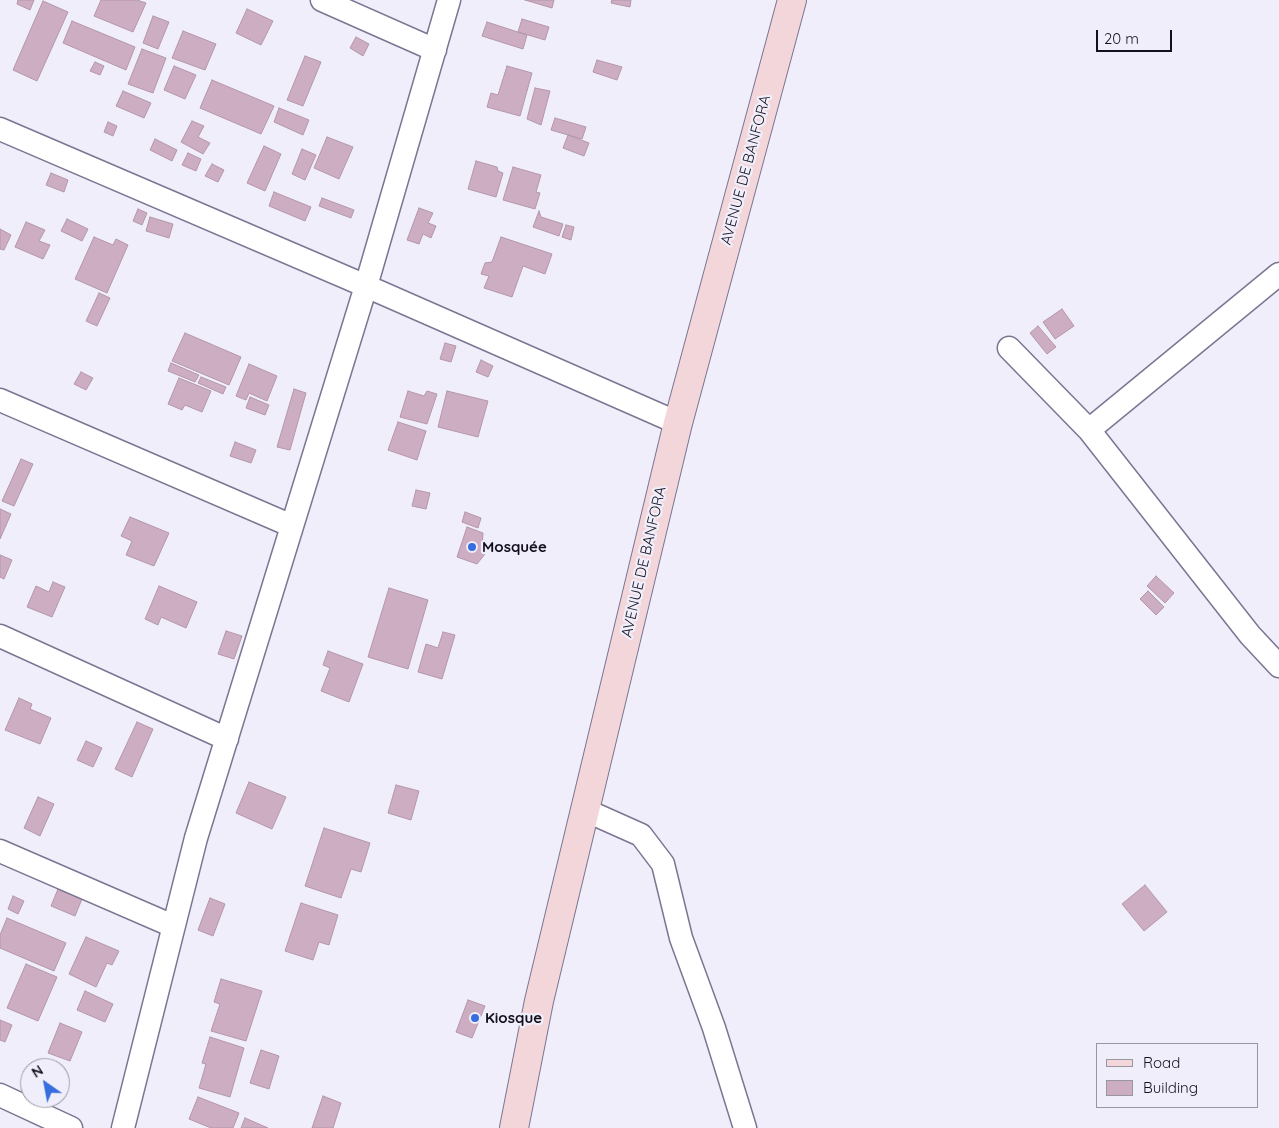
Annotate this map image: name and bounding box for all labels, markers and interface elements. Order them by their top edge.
scale bar [1099,20,1175,52]
text: 20 m [1104,29,1139,48]
street label: AVENUE DE BANFORA [717,93,775,247]
street label: AVENUE DE BANFORA [618,485,670,639]
place label: Mosquée [482,538,547,556]
marker: Mosquée [466,541,478,553]
place label: Kiosque [485,1009,542,1027]
marker: Kiosque [469,1012,481,1024]
legend [1096,1043,1259,1108]
text: Road [1143,1053,1180,1072]
north arrow [20,1058,70,1108]
text: N [28,1061,47,1082]
text: Building [1143,1078,1198,1097]

